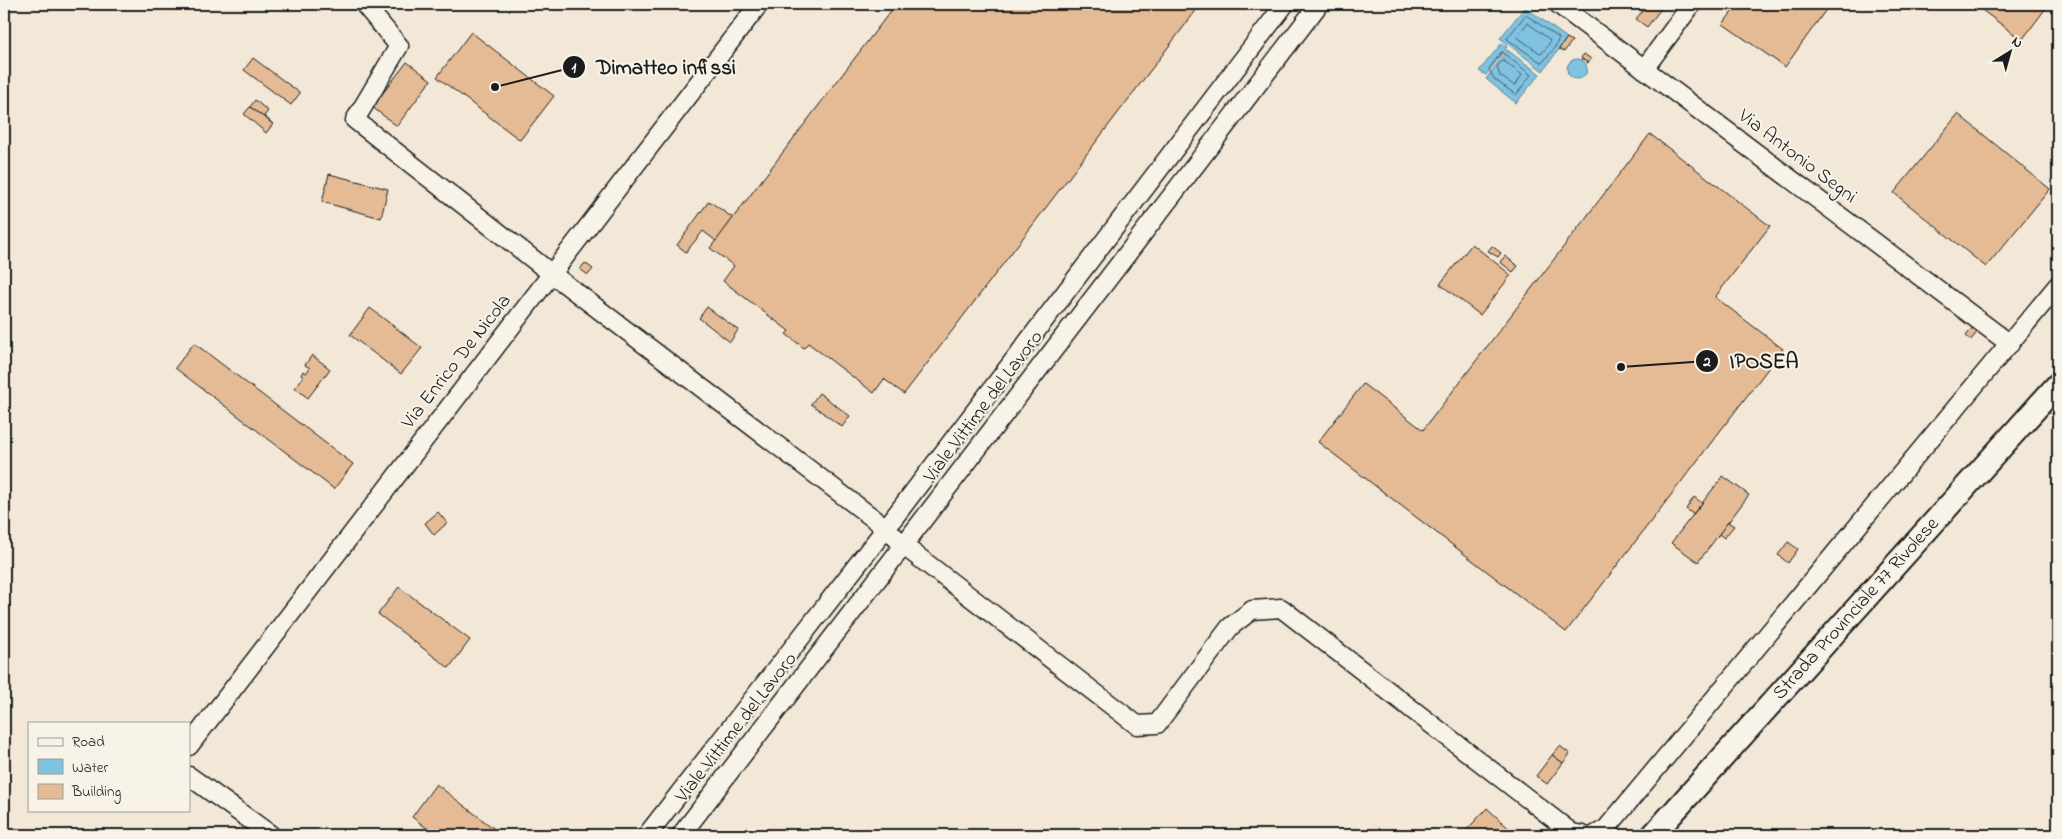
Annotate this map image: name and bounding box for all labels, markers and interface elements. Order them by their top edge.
north arrow [1984,28,2034,78]
text: N [2007,32,2027,54]
callout: Dimatteo infissi [562,49,746,85]
text: Dimatteo infissi [595,54,736,84]
text: 1 [572,57,577,79]
street label: Via Antonio Segni [1730,102,1863,212]
street label: Via Enrico De Nicola [394,288,519,437]
street label: Viale Vittime del Lavoro [916,325,1051,490]
callout: IPOSEA [1695,343,1808,379]
text: IPOSEA [1730,348,1798,378]
text: 2 [1702,351,1711,373]
street label: Strada Provinciale 77 Rivolese [1766,511,1946,707]
street label: Viale Vittime del Lavoro [668,647,805,810]
legend [28,722,190,812]
text: Road [72,731,105,753]
text: Water [72,757,108,779]
text: Building [71,781,121,804]

